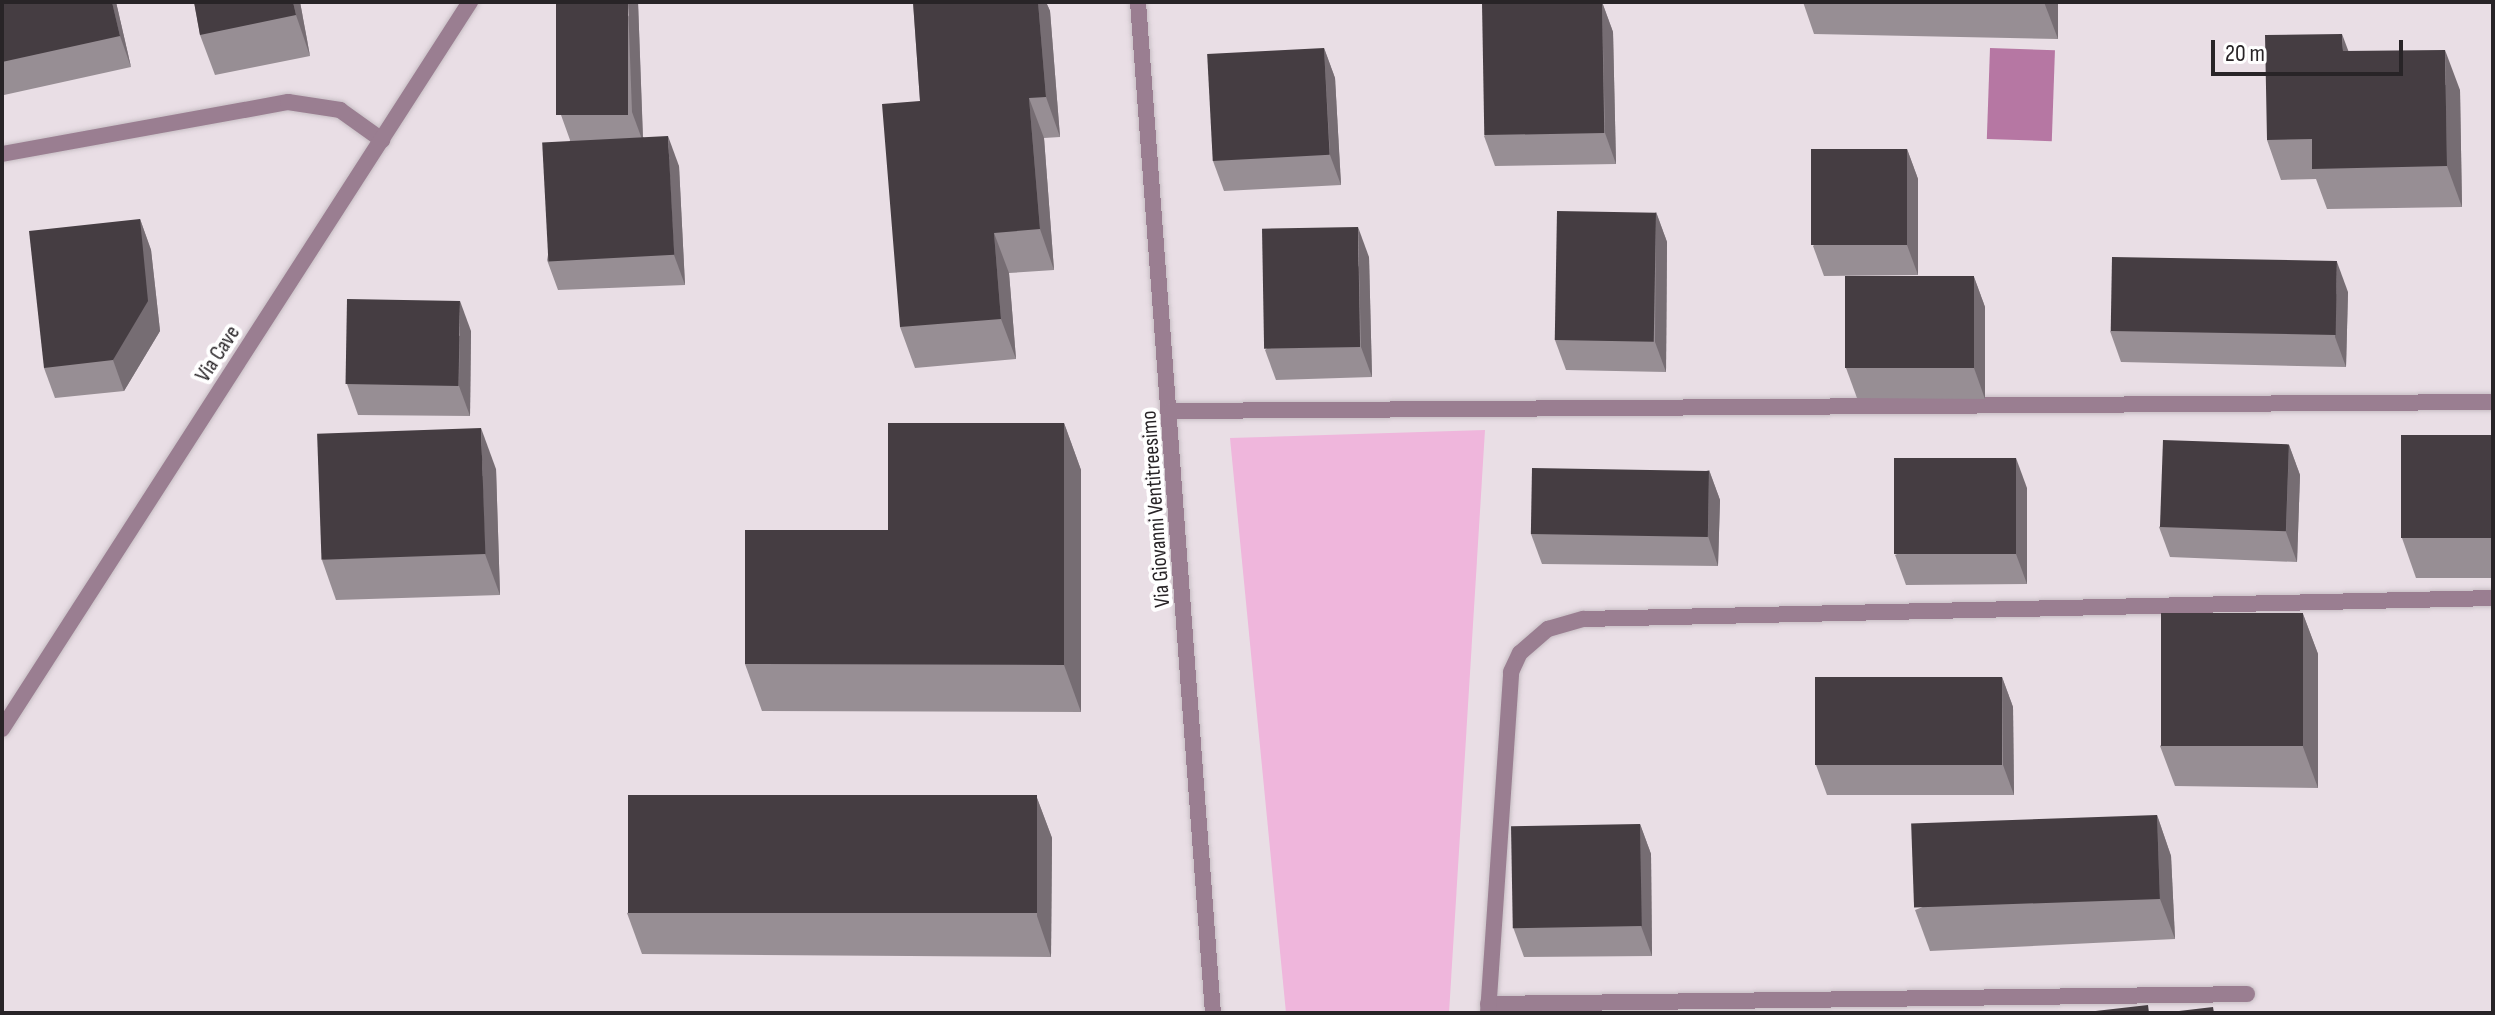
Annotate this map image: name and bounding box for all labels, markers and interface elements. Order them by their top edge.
scale bar [2215,24,2407,74]
text: 20 m [2225,39,2265,68]
street label: Via Cave [190,321,246,387]
street label: Via Giovanni Ventitreesimo [1136,410,1176,608]

